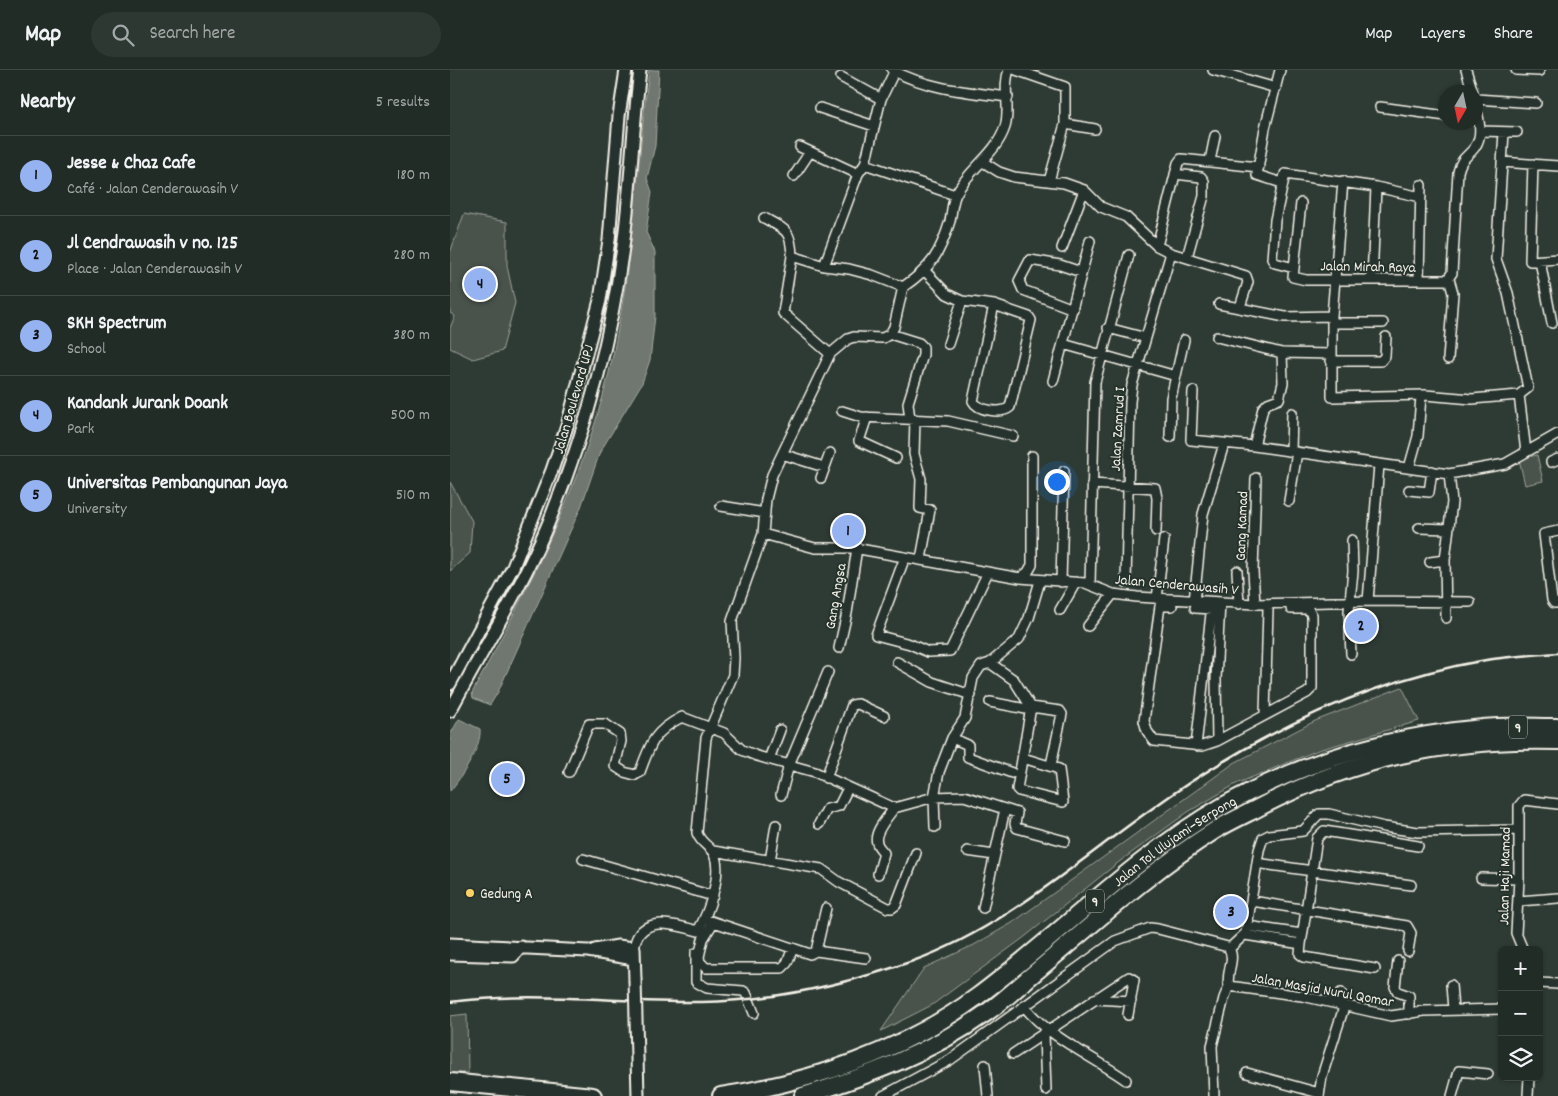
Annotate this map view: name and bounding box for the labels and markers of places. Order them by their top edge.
pin: 4 [464,265,496,303]
pin: 1 [832,512,864,550]
pin: 2 [1345,607,1377,645]
pin: 5 [491,760,523,798]
place label: Gedung A [480,884,533,906]
marker: Gedung A [464,887,476,899]
pin: 3 [1215,893,1247,931]

